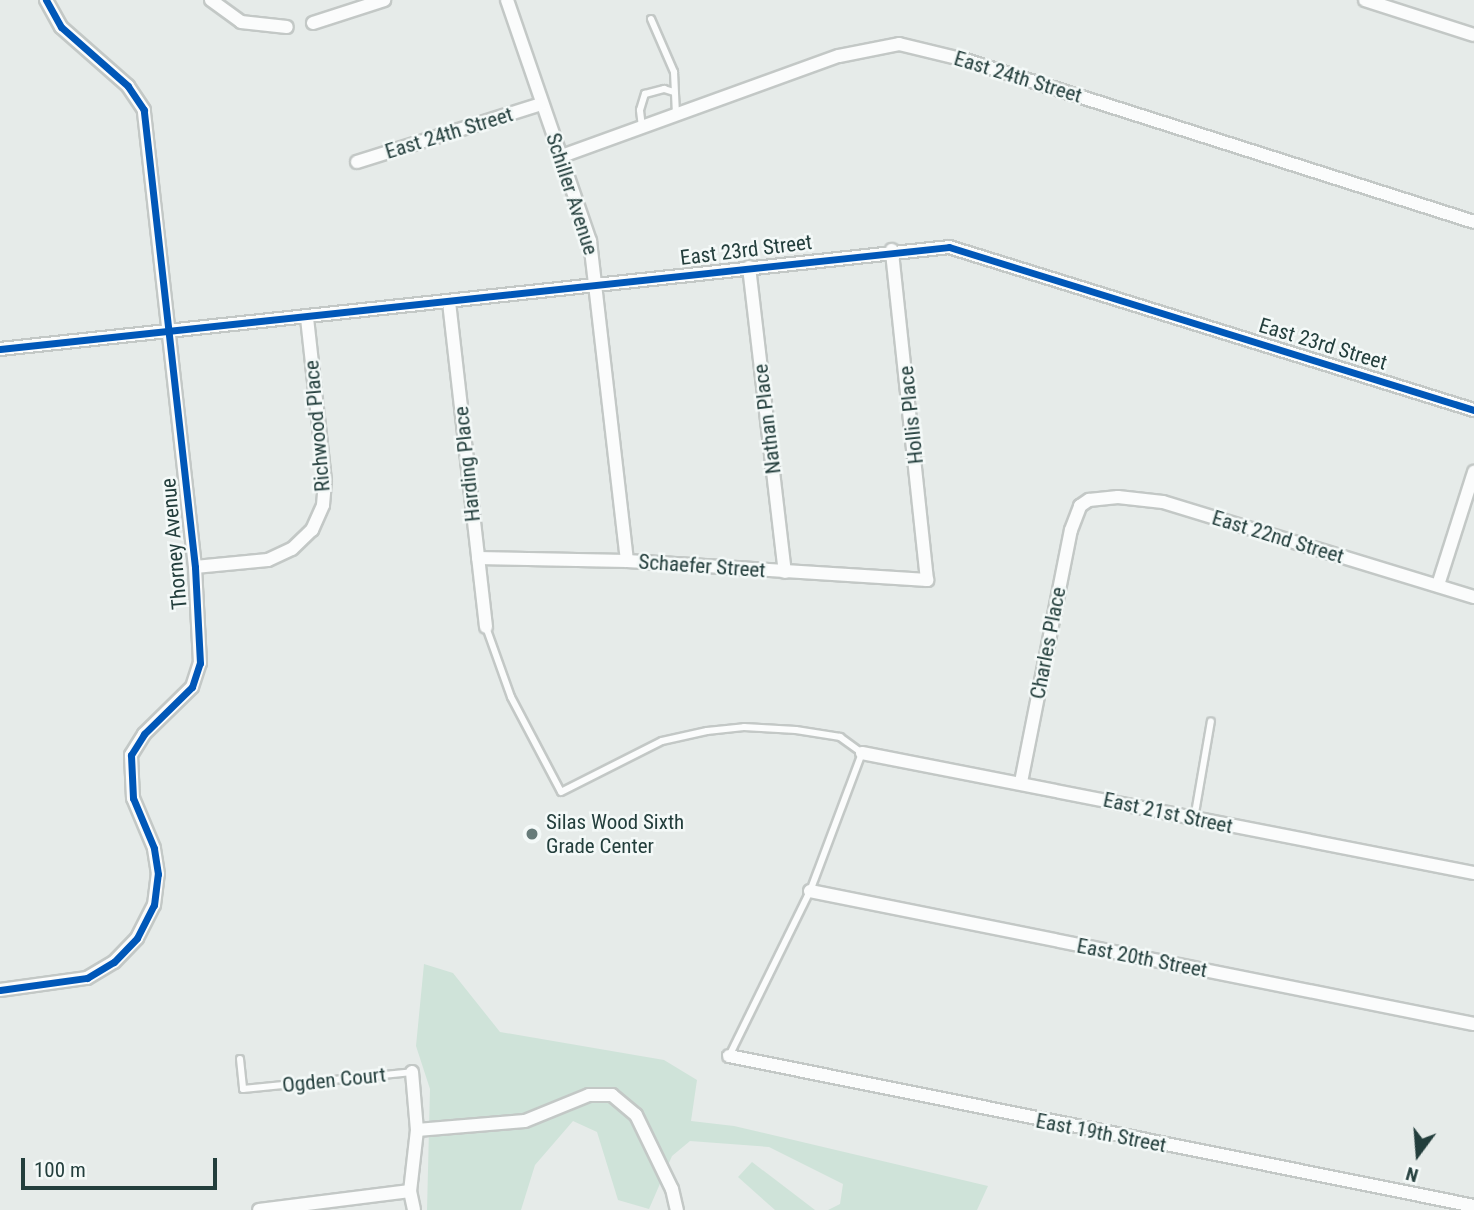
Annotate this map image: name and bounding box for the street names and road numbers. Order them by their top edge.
street label: East 24th Street [951,46,1085,108]
street label: East 24th Street [382,102,516,164]
street label: Schiller Avenue [540,130,604,258]
street label: East 23rd Street [679,229,813,271]
street label: East 23rd Street [1256,313,1390,375]
street label: Richwood Place [299,359,335,493]
street label: Nathan Place [748,363,786,475]
street label: Hollis Place [893,365,929,465]
street label: Harding Place [448,405,486,523]
street label: Thorney Avenue [156,477,192,611]
street label: East 22nd Street [1209,505,1347,569]
street label: Schaefer Street [638,549,766,583]
street label: Charles Place [1025,585,1071,701]
street label: East 21st Street [1101,787,1235,839]
street label: East 20th Street [1075,933,1209,983]
street label: Ogden Court [281,1062,387,1098]
street label: East 19th Street [1034,1108,1168,1158]

